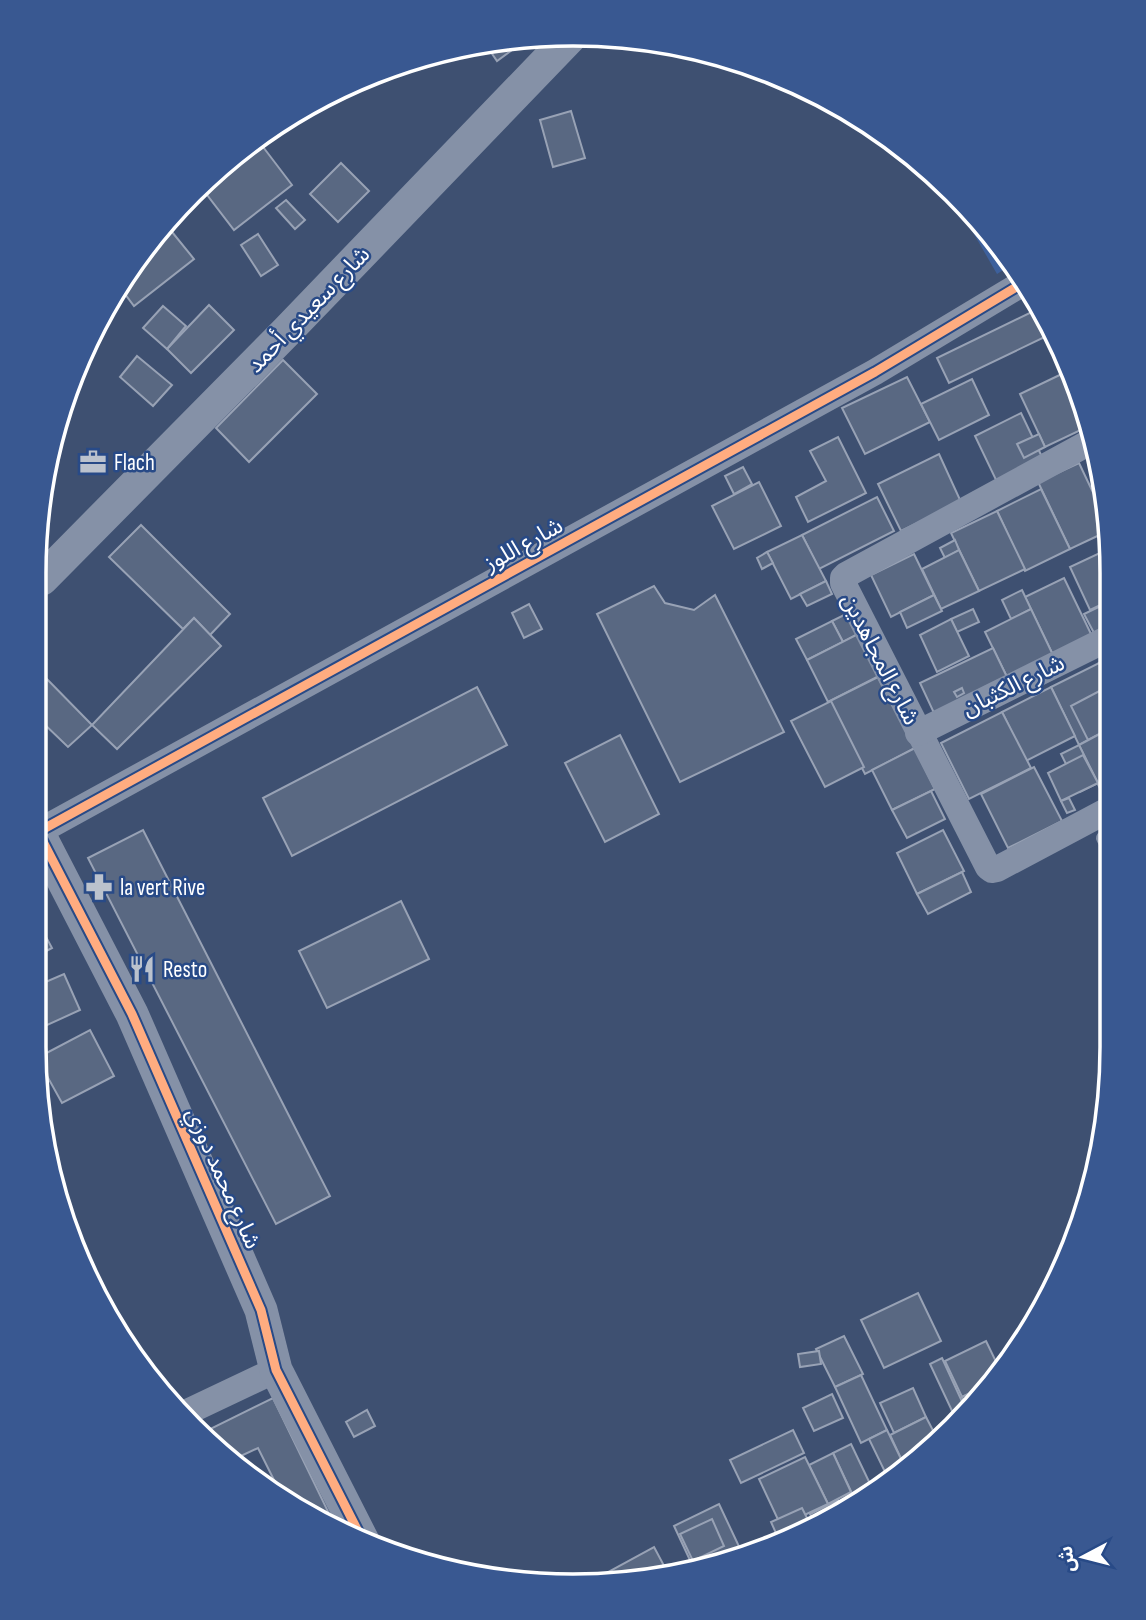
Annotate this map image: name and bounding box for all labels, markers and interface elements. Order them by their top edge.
street label: شارع سعيدي أحمد [241,240,378,380]
office icon: Flach [78,447,108,477]
place label: Flach [114,449,155,477]
street label: شارع اللوز [478,512,569,580]
street label: شارع المجاهدين [833,589,925,731]
street label: شارع الكثبان [958,649,1070,725]
pharmacy icon: la vert Rive [84,872,114,902]
place label: la vert Rive [120,874,205,902]
restaurant icon: Resto [127,954,157,984]
place label: Resto [163,956,207,984]
street label: شارع محمد دوزي [177,1103,267,1254]
north arrow [1048,1522,1118,1592]
text: ش [1055,1545,1081,1573]

